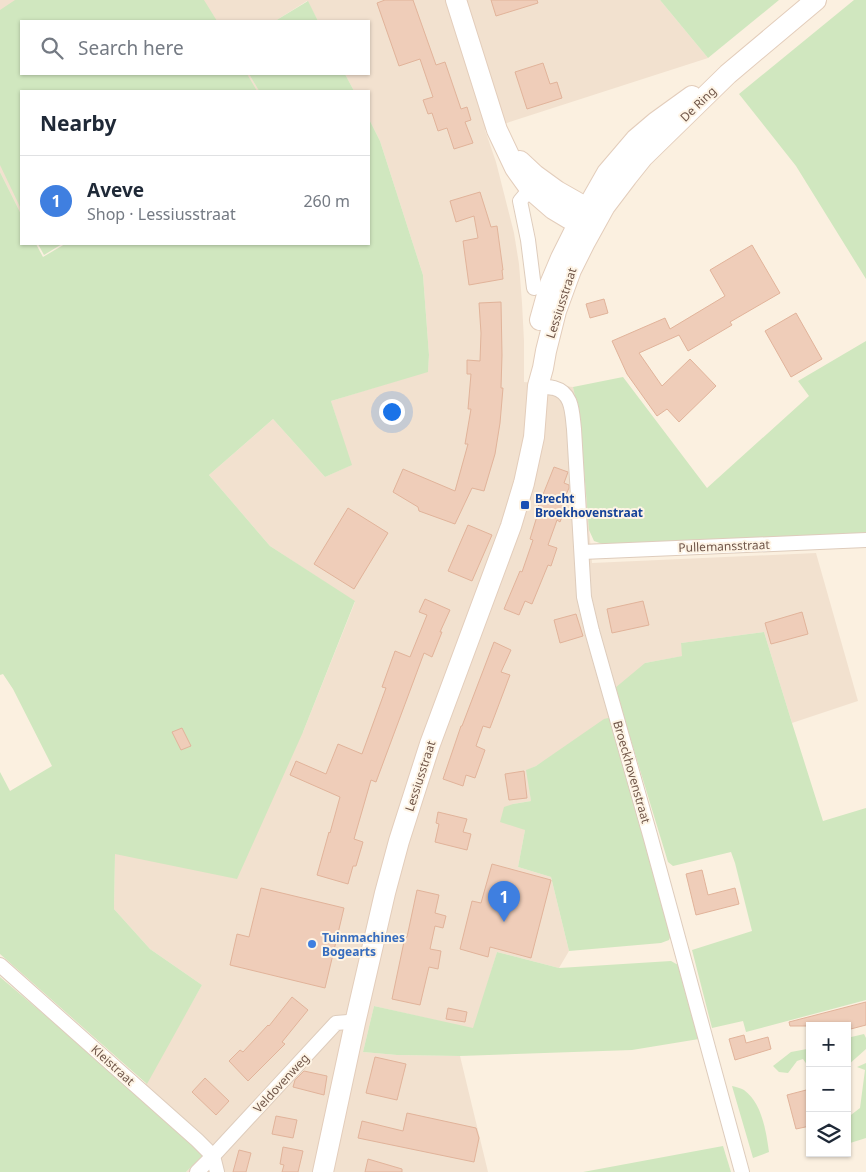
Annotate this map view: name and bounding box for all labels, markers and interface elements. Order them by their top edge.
search box [20,20,370,75]
icon: search [38,34,66,62]
text: Search here [78,35,184,61]
street label: De Ring [676,83,720,125]
text: Nearby [40,109,116,137]
text: Aveve [87,177,144,203]
text: 1 [51,190,61,212]
text: 260 m [303,190,350,212]
text: Shop · Lessiusstraat [87,203,236,225]
street label: Lessiusstraat [542,265,581,341]
your location [379,399,405,425]
place label: Brecht Broekhovenstraat [535,490,643,521]
marker: Brecht Broekhovenstraat [519,499,531,511]
street label: Pullemansstraat [678,536,771,556]
street label: Broeckhovenstraat [609,719,655,826]
street label: Lessiusstraat [401,738,440,814]
pin: 1 [488,881,520,922]
place label: Tuinmachines Bogearts [322,929,405,960]
marker: Tuinmachines Bogearts [306,938,318,950]
map controls [806,1022,851,1157]
button: + [806,1022,851,1067]
street label: Kleistraat [88,1041,139,1089]
street label: Veldovenweg [249,1050,313,1116]
button: − [806,1067,851,1112]
button: layers [806,1112,851,1157]

